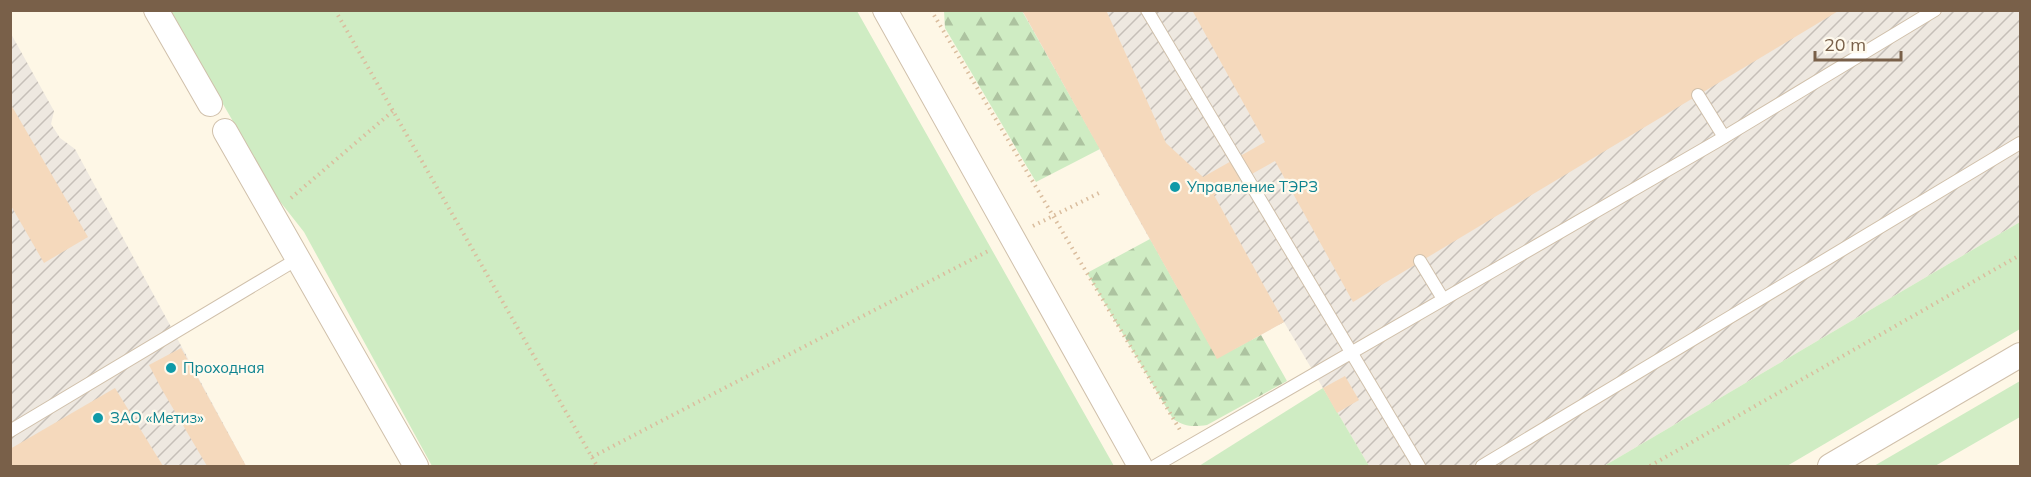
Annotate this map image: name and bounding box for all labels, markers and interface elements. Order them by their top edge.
scale bar [1815,24,1900,62]
text: 20 m [1824,33,1866,56]
place label: Управление ТЭРЗ [1186,177,1318,196]
marker: Управление ТЭРЗ [1168,180,1182,194]
place label: Проходная [183,358,264,377]
marker: Проходная [164,361,178,375]
place label: ЗАО «Метиз» [110,408,204,427]
marker: ЗАО «Метиз» [91,411,105,425]

